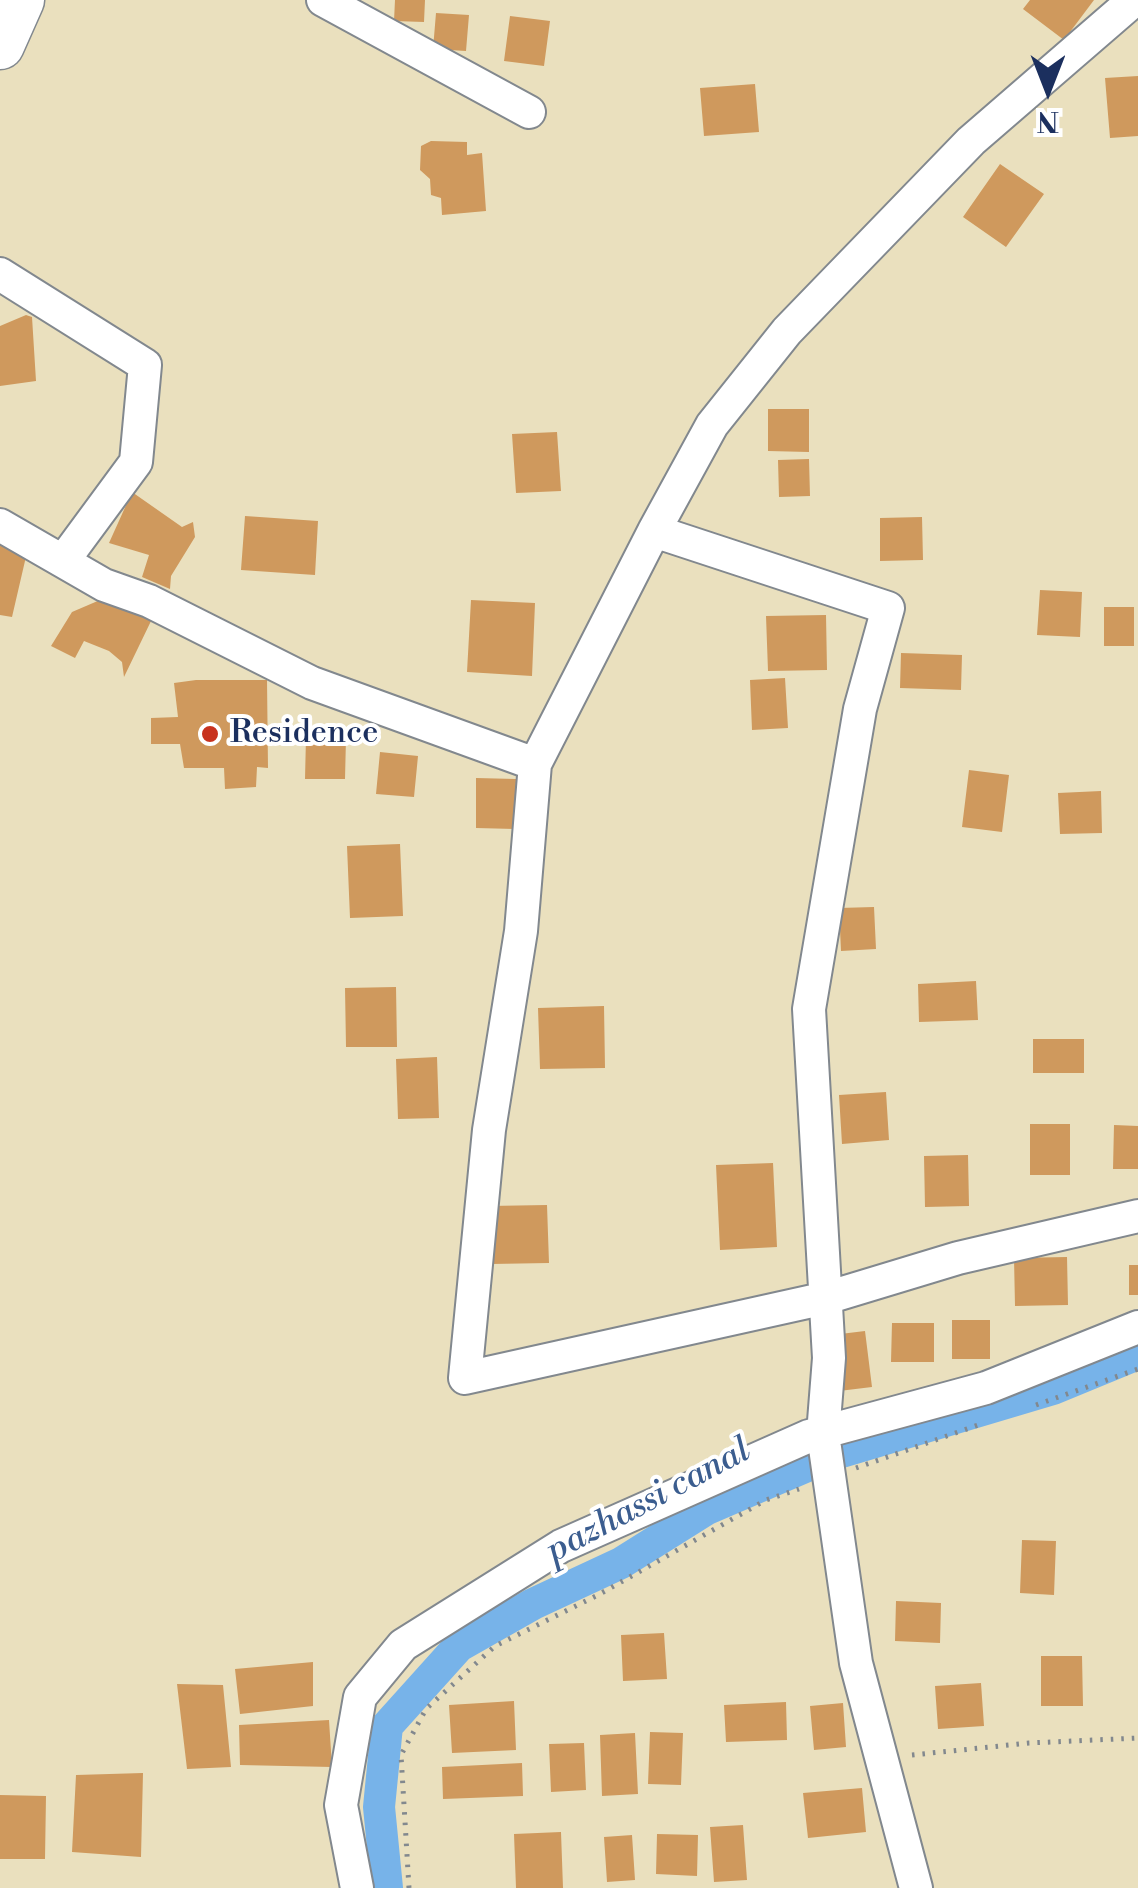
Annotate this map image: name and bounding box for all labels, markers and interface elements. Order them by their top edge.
north arrow [998,40,1098,140]
text: N [1037,103,1059,138]
place label: Residence [230,715,378,753]
marker: Residence [199,723,221,745]
water label: pazhassi canal [540,1431,758,1573]

